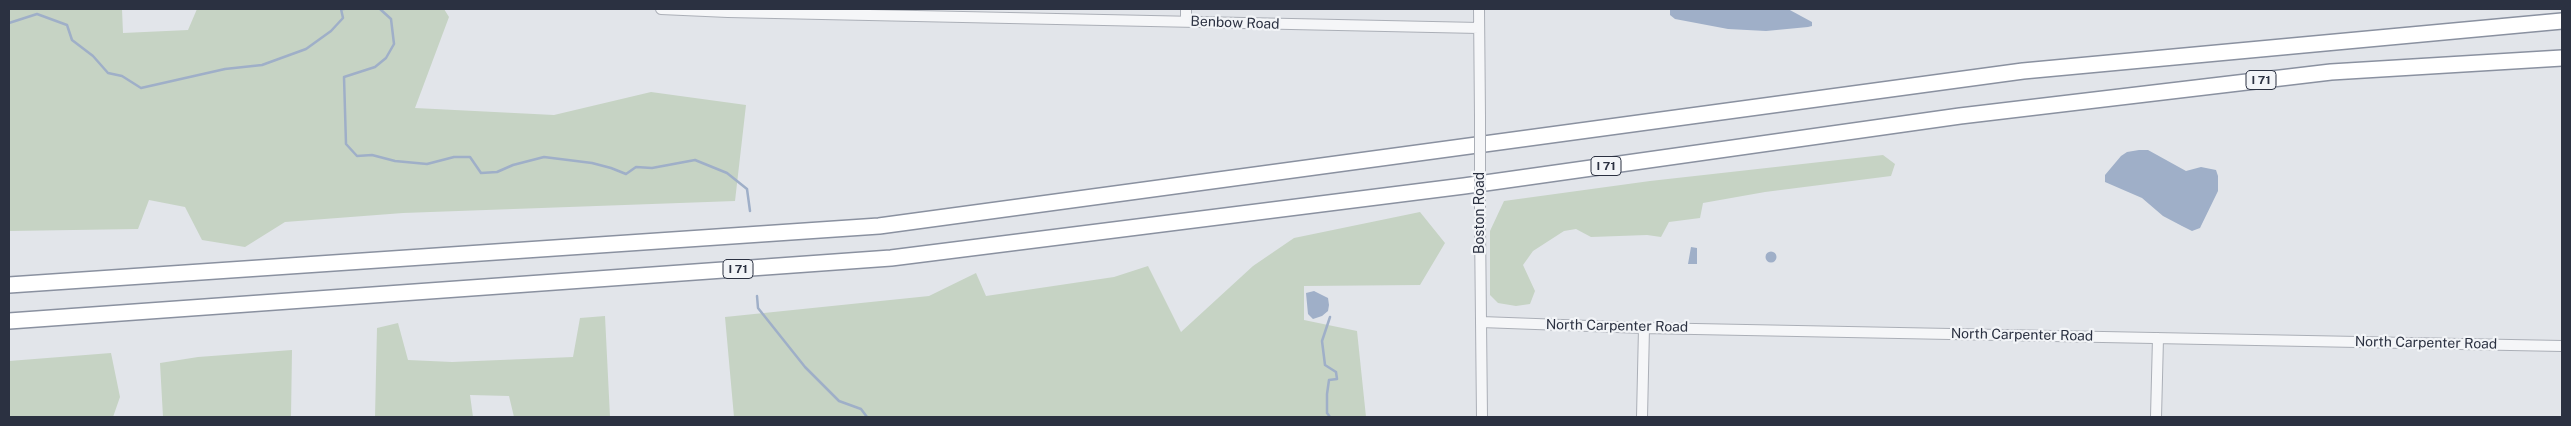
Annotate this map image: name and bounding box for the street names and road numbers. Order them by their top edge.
street label: Benbow Road [1190,13,1280,33]
road number: I 71 [2246,70,2276,90]
road number: I 71 [1591,157,1621,176]
street label: Boston Road [1472,172,1488,254]
road number: I 71 [723,260,753,278]
street label: North Carpenter Road [1546,316,1688,336]
street label: North Carpenter Road [1951,325,2093,345]
street label: North Carpenter Road [2355,333,2497,353]

